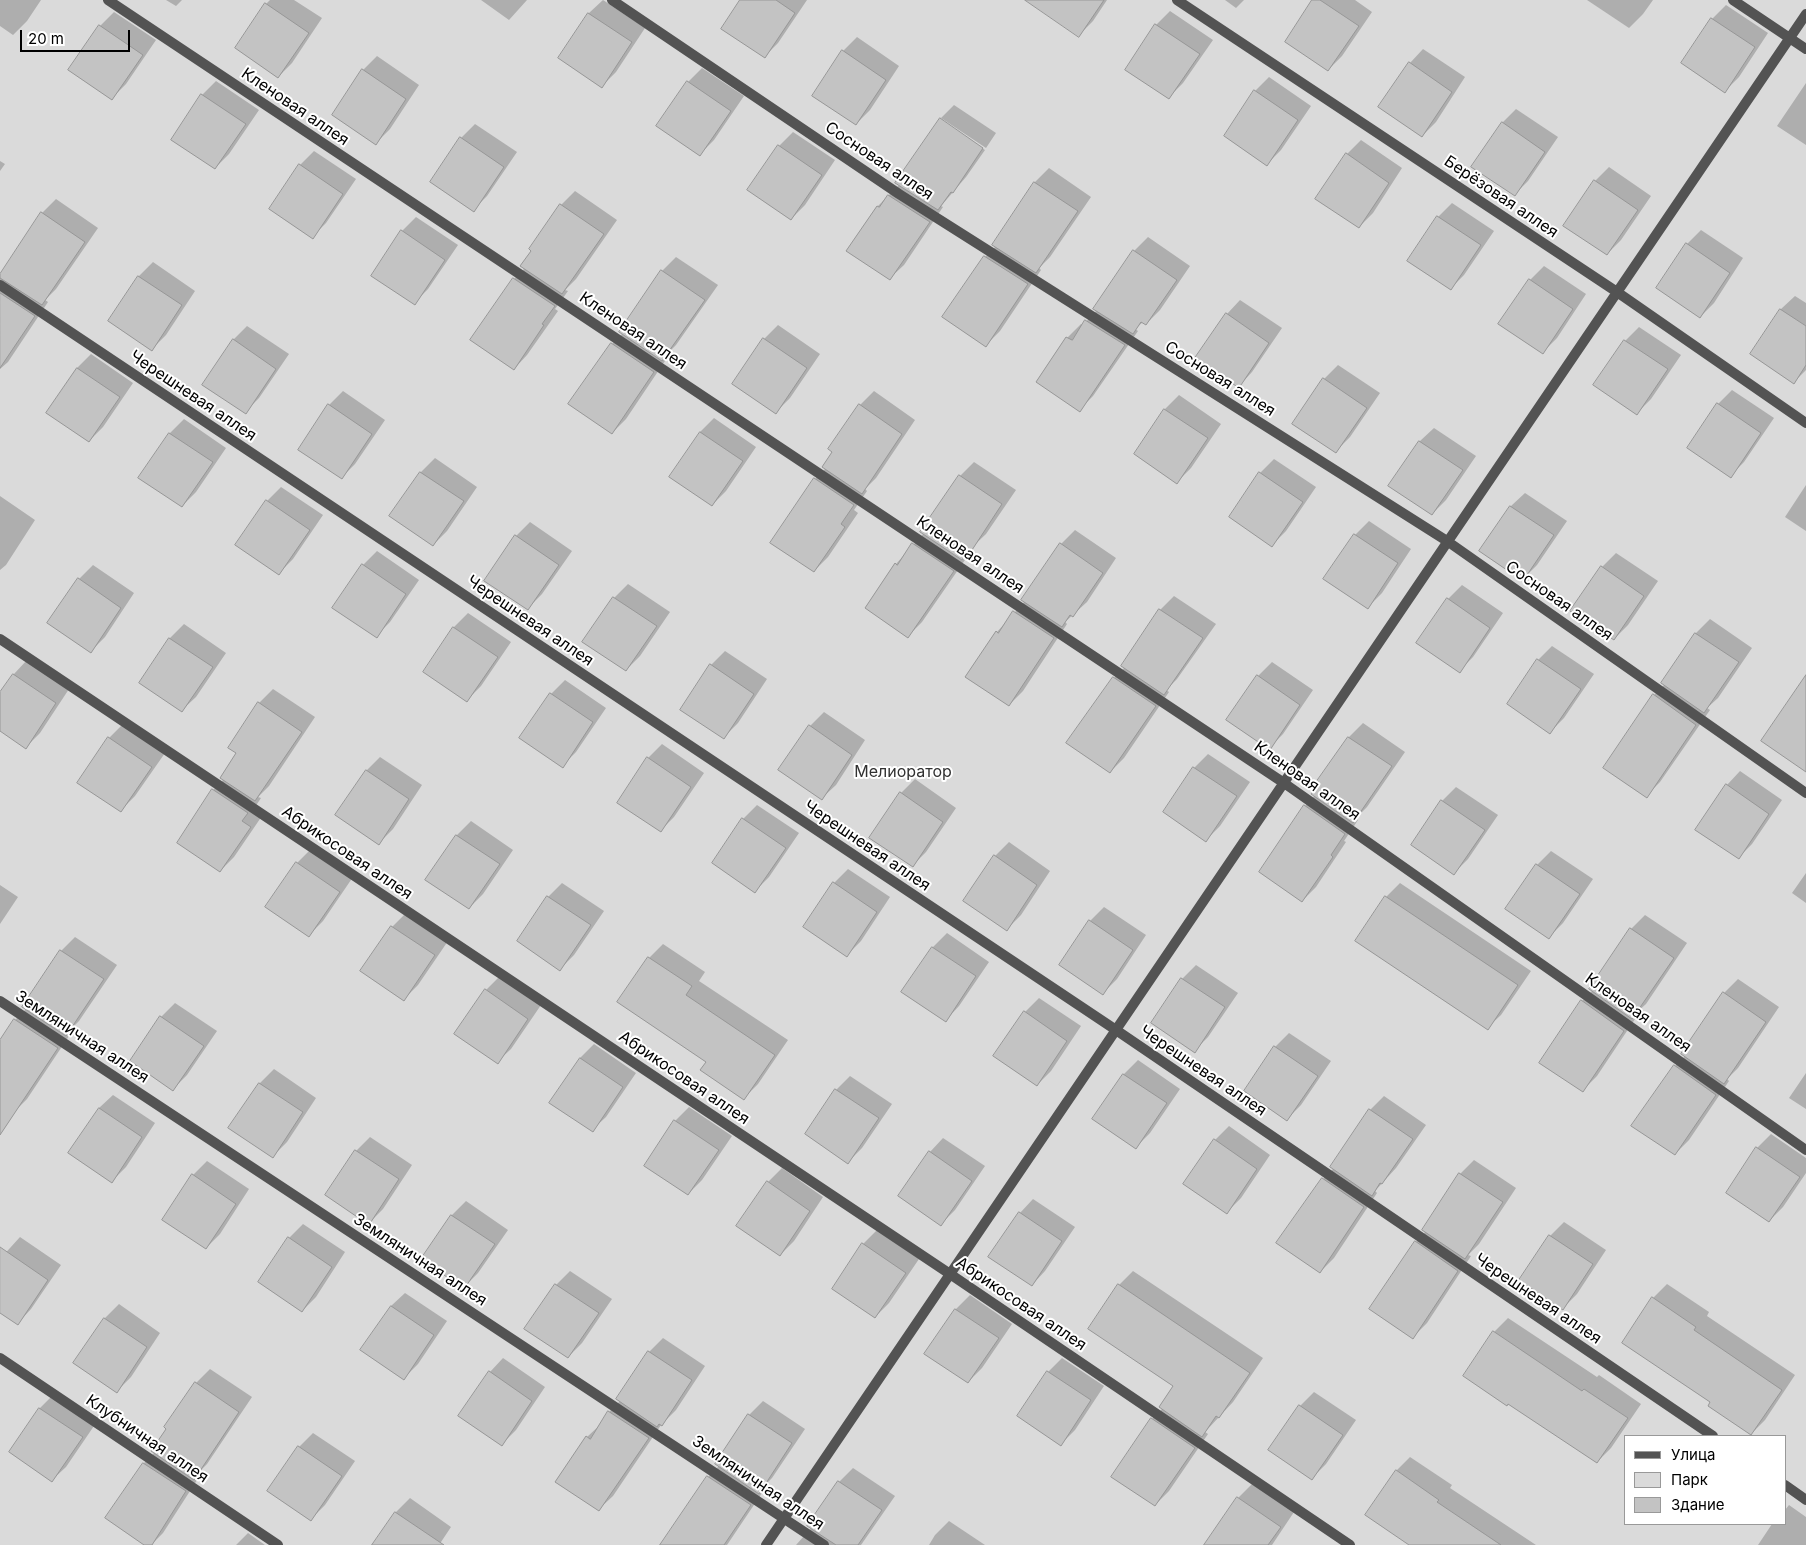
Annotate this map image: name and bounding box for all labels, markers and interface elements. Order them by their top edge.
scale bar [22,20,132,52]
text: 20 m [28,29,64,48]
street label: Кленовая аллея [238,64,352,150]
street label: Сосновая аллея [821,118,937,204]
street label: Берёзовая аллея [1440,152,1562,242]
street label: Кленовая аллея [576,288,690,374]
street label: Сосновая аллея [1161,337,1279,421]
street label: Черешневая аллея [126,346,260,446]
street label: Кленовая аллея [913,512,1027,598]
street label: Сосновая аллея [1502,557,1616,645]
street label: Черешневая аллея [463,571,597,671]
street label: Кленовая аллея [1250,737,1364,825]
park label: Мелиоратор [854,762,952,782]
street label: Черешневая аллея [800,796,934,896]
street label: Абрикосовая аллея [278,802,416,904]
street label: Кленовая аллея [1581,969,1695,1057]
street label: Земляничная аллея [12,987,152,1087]
street label: Черешневая аллея [1136,1021,1270,1121]
street label: Абрикосовая аллея [615,1027,753,1129]
street label: Земляничная аллея [350,1210,490,1310]
street label: Черешневая аллея [1471,1249,1605,1349]
street label: Абрикосовая аллея [952,1253,1090,1355]
street label: Клубничная аллея [82,1391,212,1487]
street label: Земляничная аллея [688,1432,828,1534]
legend [1624,1435,1786,1525]
text: Улица [1671,1445,1715,1464]
text: Парк [1671,1470,1708,1489]
text: Здание [1671,1495,1725,1514]

